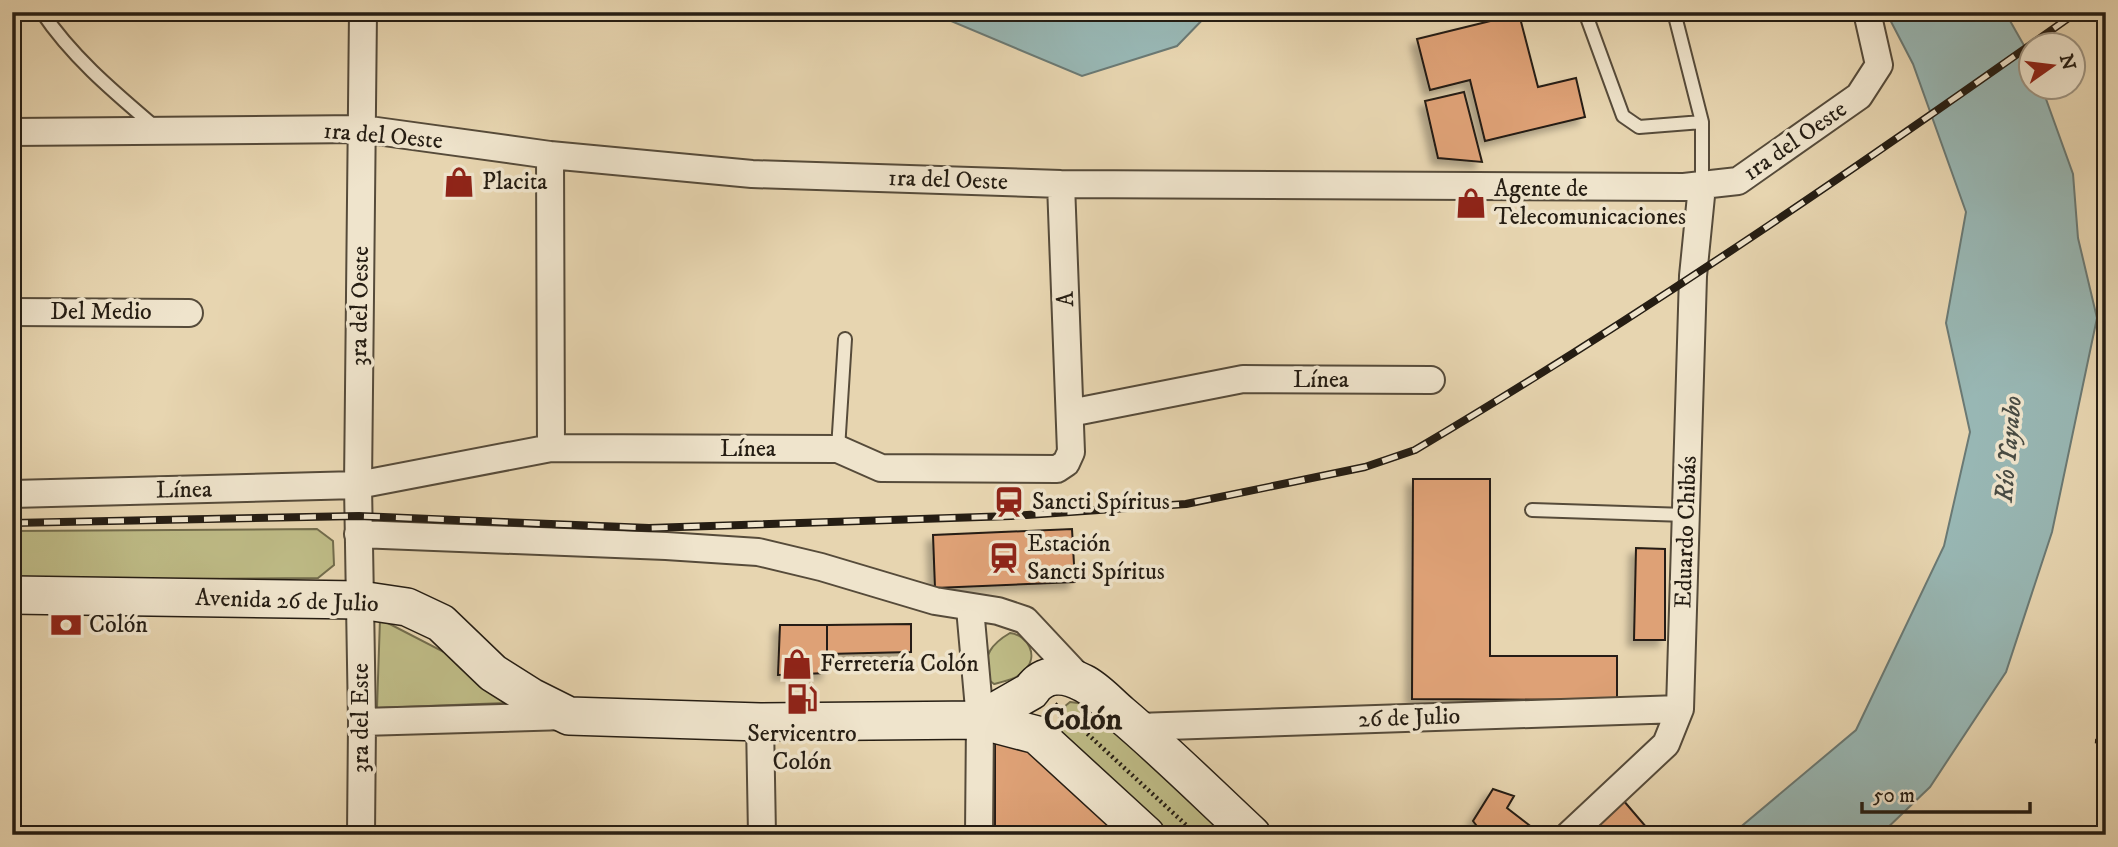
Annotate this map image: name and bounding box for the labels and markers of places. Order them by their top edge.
shop icon: Placita [442,165,476,199]
place label: Placita [482,167,548,197]
place label: Agente de Telecomunicaciones [1494,174,1686,232]
shop icon: Agente de Telecomunicaciones [1454,186,1488,220]
station icon: Sancti Spíritus [992,485,1026,519]
place label: Sancti Spíritus [1032,487,1170,517]
place label: Estación Sancti Spíritus [1027,529,1165,587]
station icon: Estación Sancti Spíritus [987,541,1021,575]
bank icon: Colón [49,608,83,642]
place label: Colón [89,610,148,640]
shop icon: Ferretería Colón [780,647,814,681]
place label: Ferretería Colón [820,649,979,679]
fuel station icon: Servicentro Colón [785,682,819,716]
place label: Servicentro Colón [747,719,857,777]

